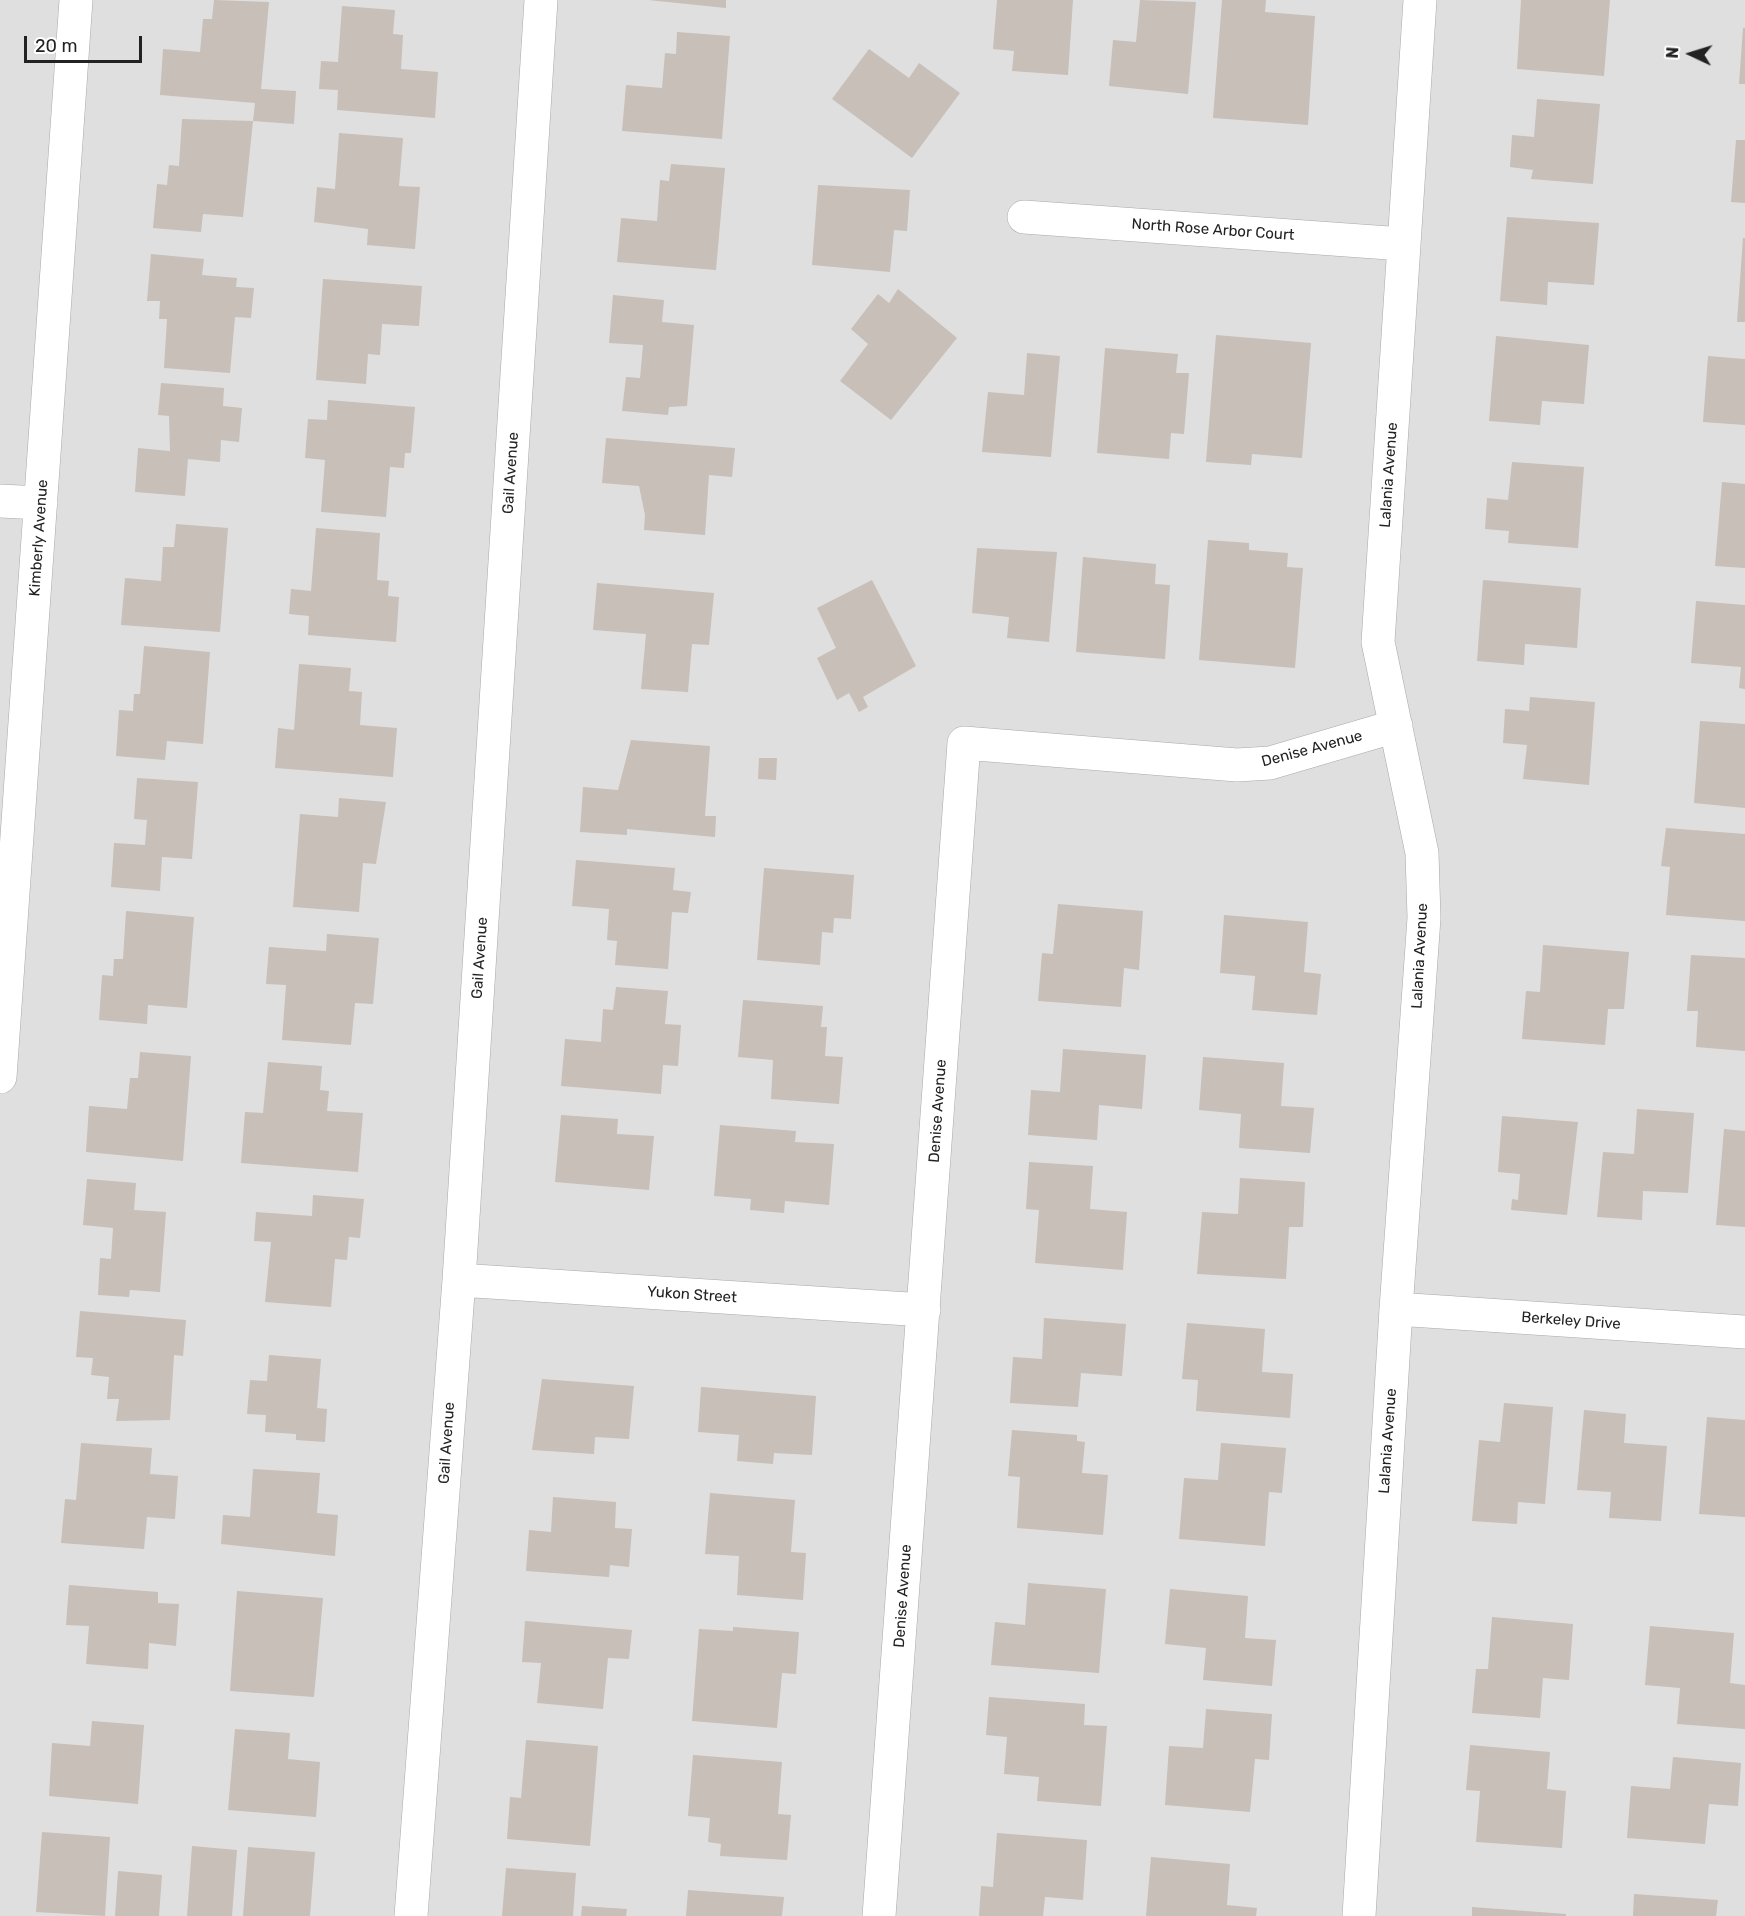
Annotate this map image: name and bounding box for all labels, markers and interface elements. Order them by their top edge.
scale bar [27,24,146,62]
north arrow [1661,24,1721,84]
text: 20 m [35,35,77,57]
text: N [1663,46,1682,59]
street label: North Rose Arbor Court [1131,215,1295,245]
street label: Lalania Avenue [1376,422,1402,528]
street label: Gail Avenue [499,431,523,515]
street label: Kimberly Avenue [26,479,52,597]
street label: Denise Avenue [1260,727,1364,771]
street label: Lalania Avenue [1408,903,1432,1009]
street label: Gail Avenue [468,916,492,1000]
street label: Denise Avenue [925,1059,951,1163]
street label: Yukon Street [647,1283,737,1307]
street label: Berkeley Drive [1521,1309,1621,1333]
street label: Lalania Avenue [1375,1388,1401,1494]
street label: Gail Avenue [435,1401,459,1485]
street label: Denise Avenue [890,1544,916,1648]

